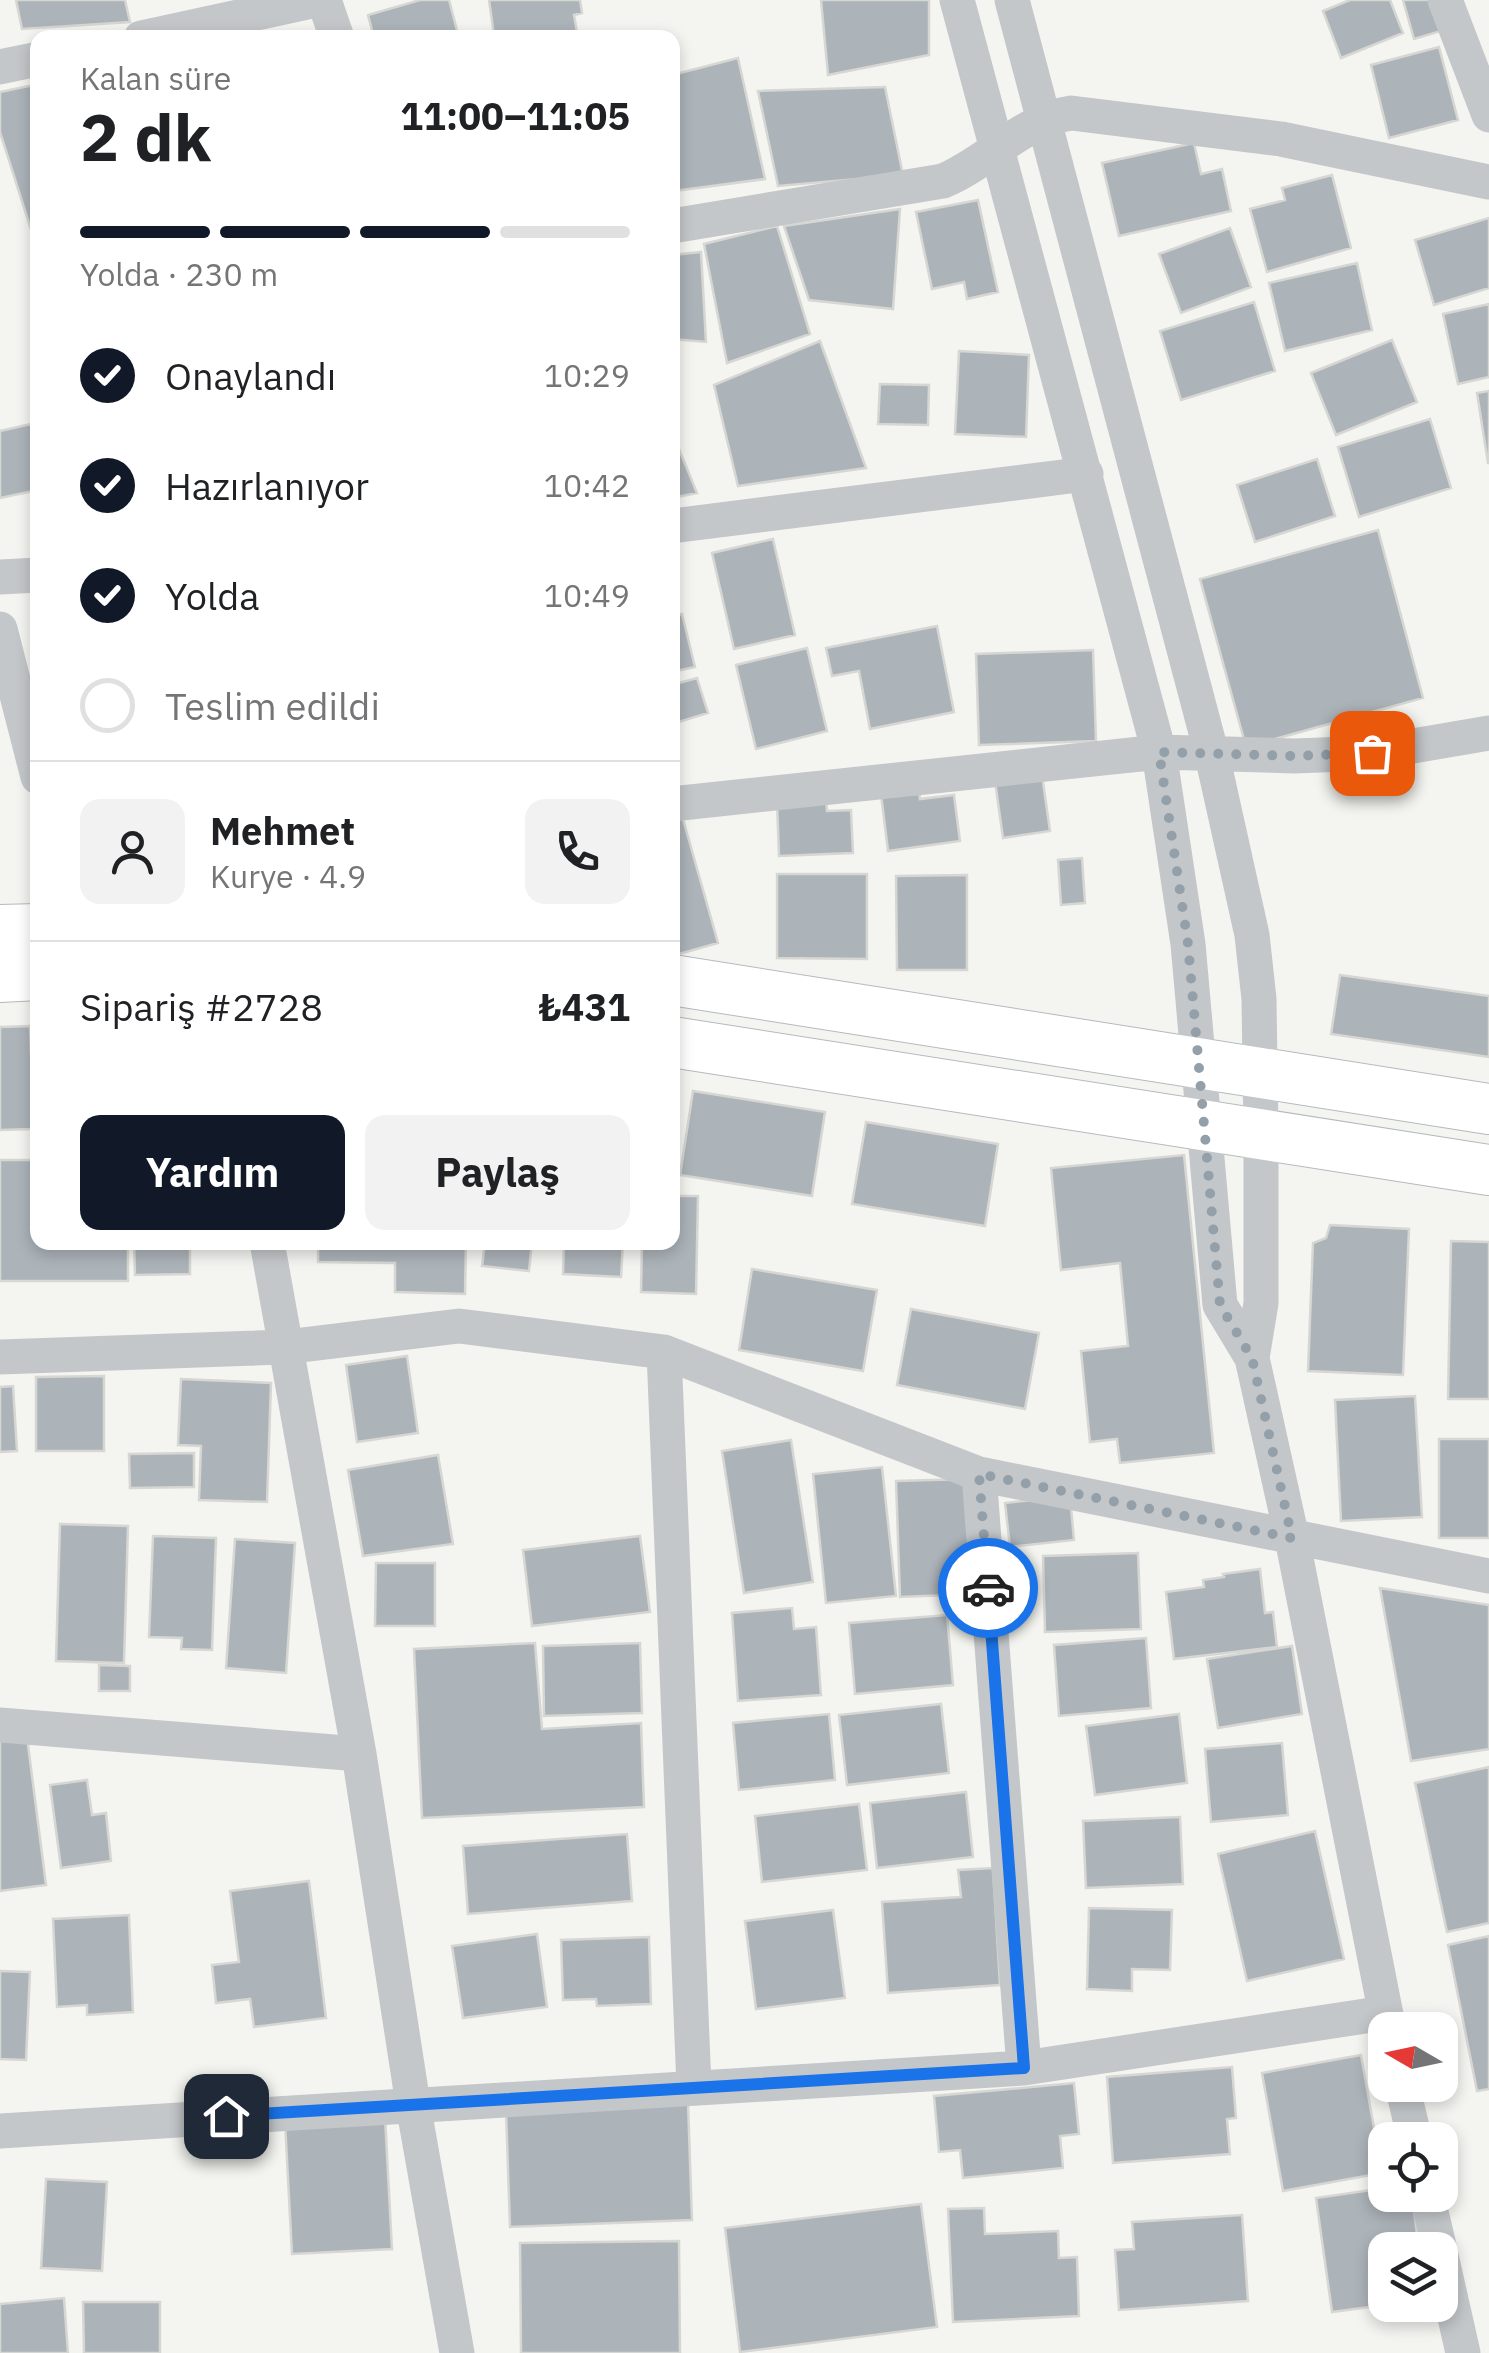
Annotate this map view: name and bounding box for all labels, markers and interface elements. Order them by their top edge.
text: Kalan süre [80,57,231,99]
text: 11:00–11:05 [400,91,630,140]
text: 2 dk [80,94,211,179]
text: Yolda · 230 m [80,253,278,295]
icon: check [80,348,135,403]
text: Onaylandı [165,351,336,400]
text: 10:29 [544,354,630,396]
icon: check [80,458,135,513]
text: Hazırlanıyor [165,461,369,510]
text: 10:42 [544,464,630,506]
icon: check [80,568,135,623]
text: Yolda [165,571,260,620]
text: 10:49 [544,574,630,616]
text: Teslim edildi [165,681,380,730]
pin [1330,711,1415,796]
icon: bag [1345,726,1400,781]
button: person [80,799,185,904]
button: phone [525,799,630,904]
text: Mehmet [210,806,355,855]
text: Kurye · 4.9 [210,855,366,897]
text: Sipariş #2728 [80,982,323,1031]
text: ₺431 [538,982,630,1031]
button: Yardım [80,1115,345,1230]
button: Paylaş [365,1115,630,1230]
courier [938,1538,1038,1638]
icon: car [961,1561,1016,1616]
north arrow [1368,2012,1458,2102]
map controls [1368,2012,1458,2322]
pin [184,2074,269,2159]
icon: home [199,2089,254,2144]
button: locate [1368,2122,1458,2212]
button: layers [1368,2232,1458,2322]

